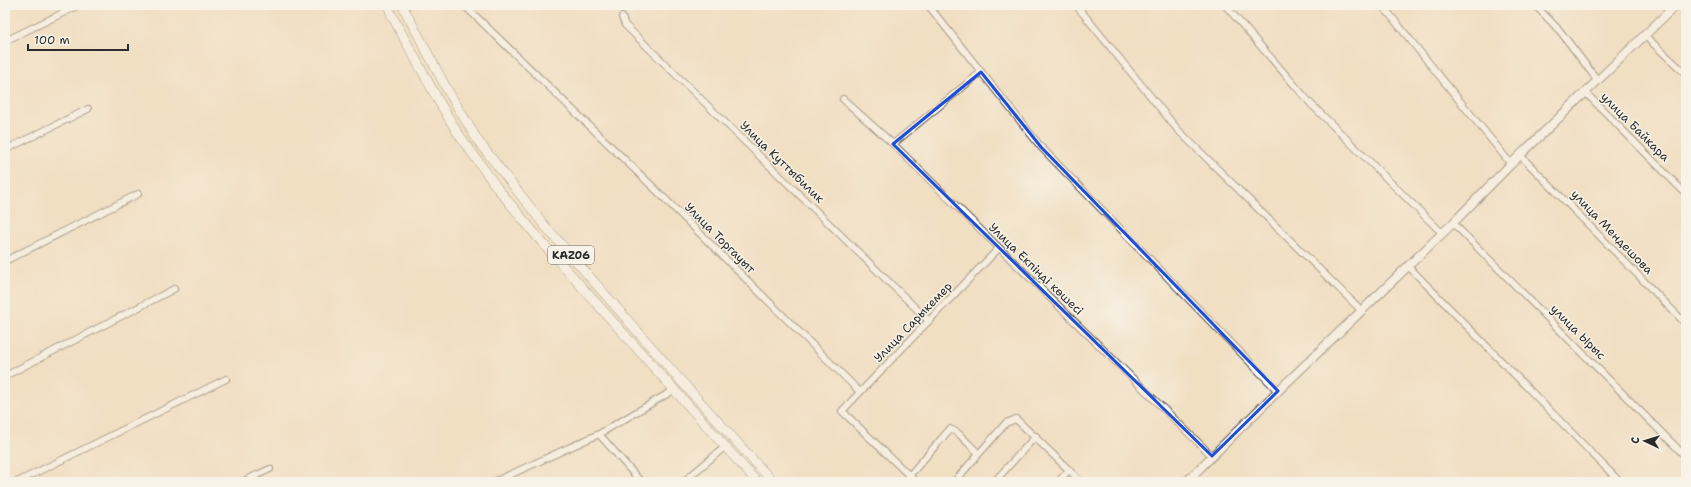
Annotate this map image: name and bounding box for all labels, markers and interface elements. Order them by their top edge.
scale bar [28,26,128,52]
text: 100 m [34,32,70,48]
street label: улица Байкара [1597,89,1673,165]
street label: Улица Куттыбилик [736,118,828,207]
street label: улица Мендешова [1567,186,1657,278]
street label: Улица Торгауыт [681,199,759,277]
street label: Улица Екпінді көшесі [985,220,1087,318]
road number: KАZ06 [548,246,594,264]
street label: Улица Сарыкемер [870,278,956,366]
street label: улица Ырыс [1547,301,1609,363]
north arrow [1625,421,1665,461]
text: С [1628,436,1643,444]

